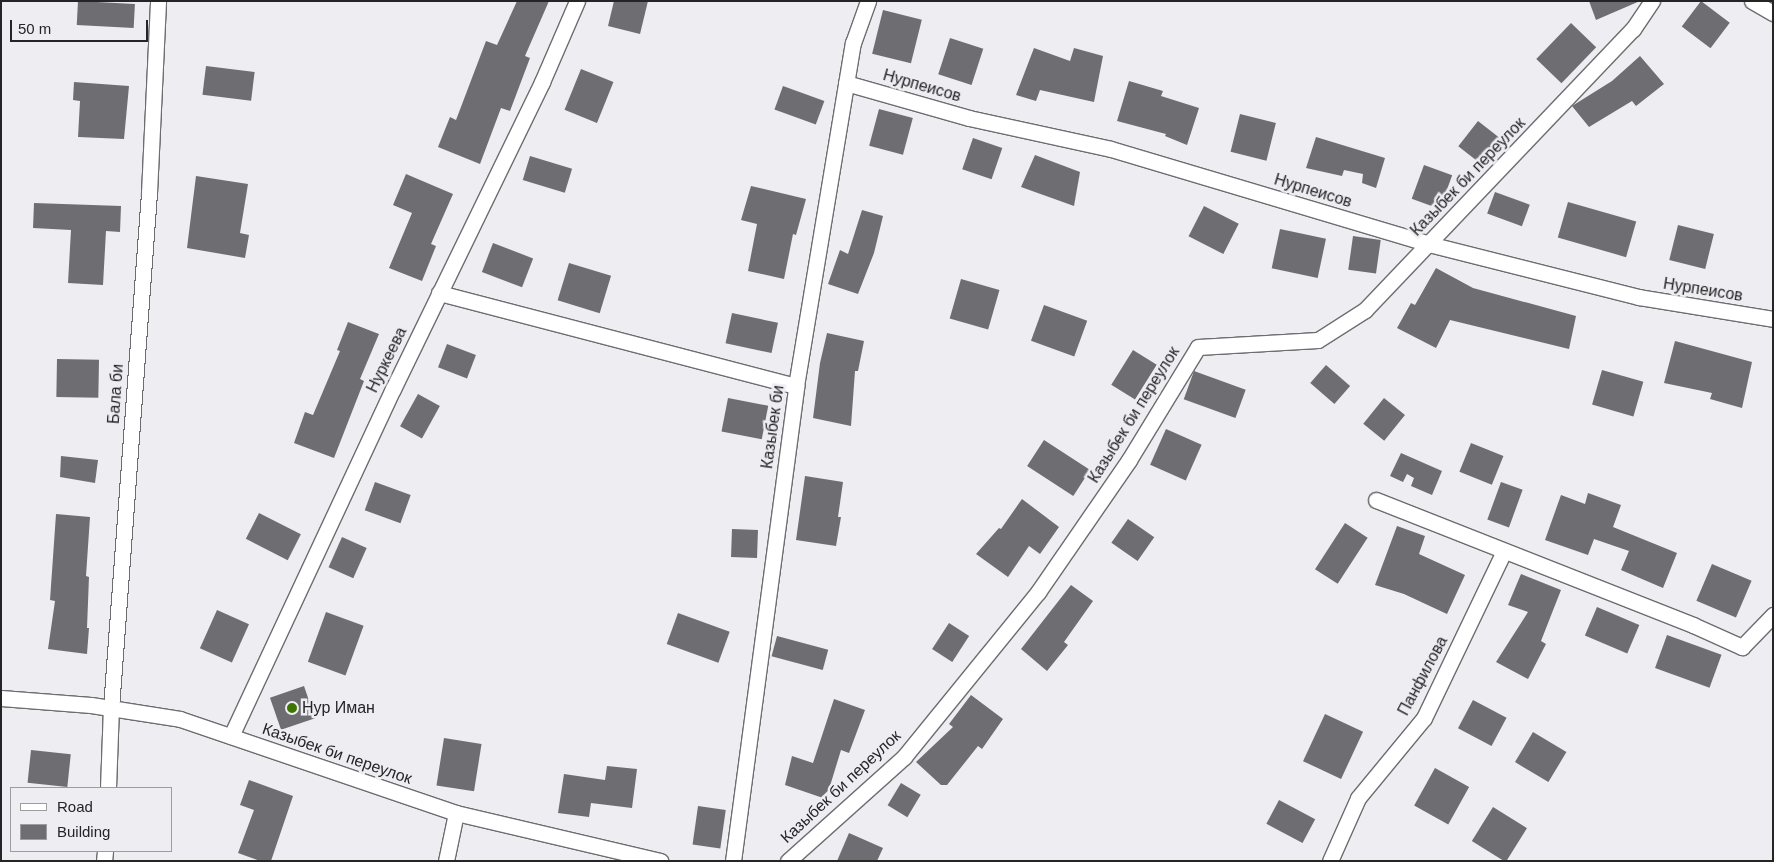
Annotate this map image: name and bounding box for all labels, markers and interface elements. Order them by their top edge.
scale bar [12,10,150,42]
text: 50 m [18,20,51,37]
street label: Нурпеисов [881,66,963,106]
street label: Казыбек би переулок [1407,114,1529,240]
street label: Нурпеисов [1272,170,1354,212]
street label: Нурпеисов [1662,274,1744,306]
street label: Нуркеева [363,324,411,396]
street label: Казыбек би переулок [1084,343,1184,487]
street label: Бала би [104,363,128,425]
street label: Казыбек би [758,384,788,470]
street label: Панфилова [1394,633,1452,719]
place label: Нур Иман [302,698,375,718]
marker: Нур Иман [286,702,298,714]
street label: Казыбек би переулок [260,719,414,789]
street label: Казыбек би переулок [777,726,905,848]
legend [10,787,172,852]
text: Road [57,798,93,815]
text: Building [57,823,110,840]

